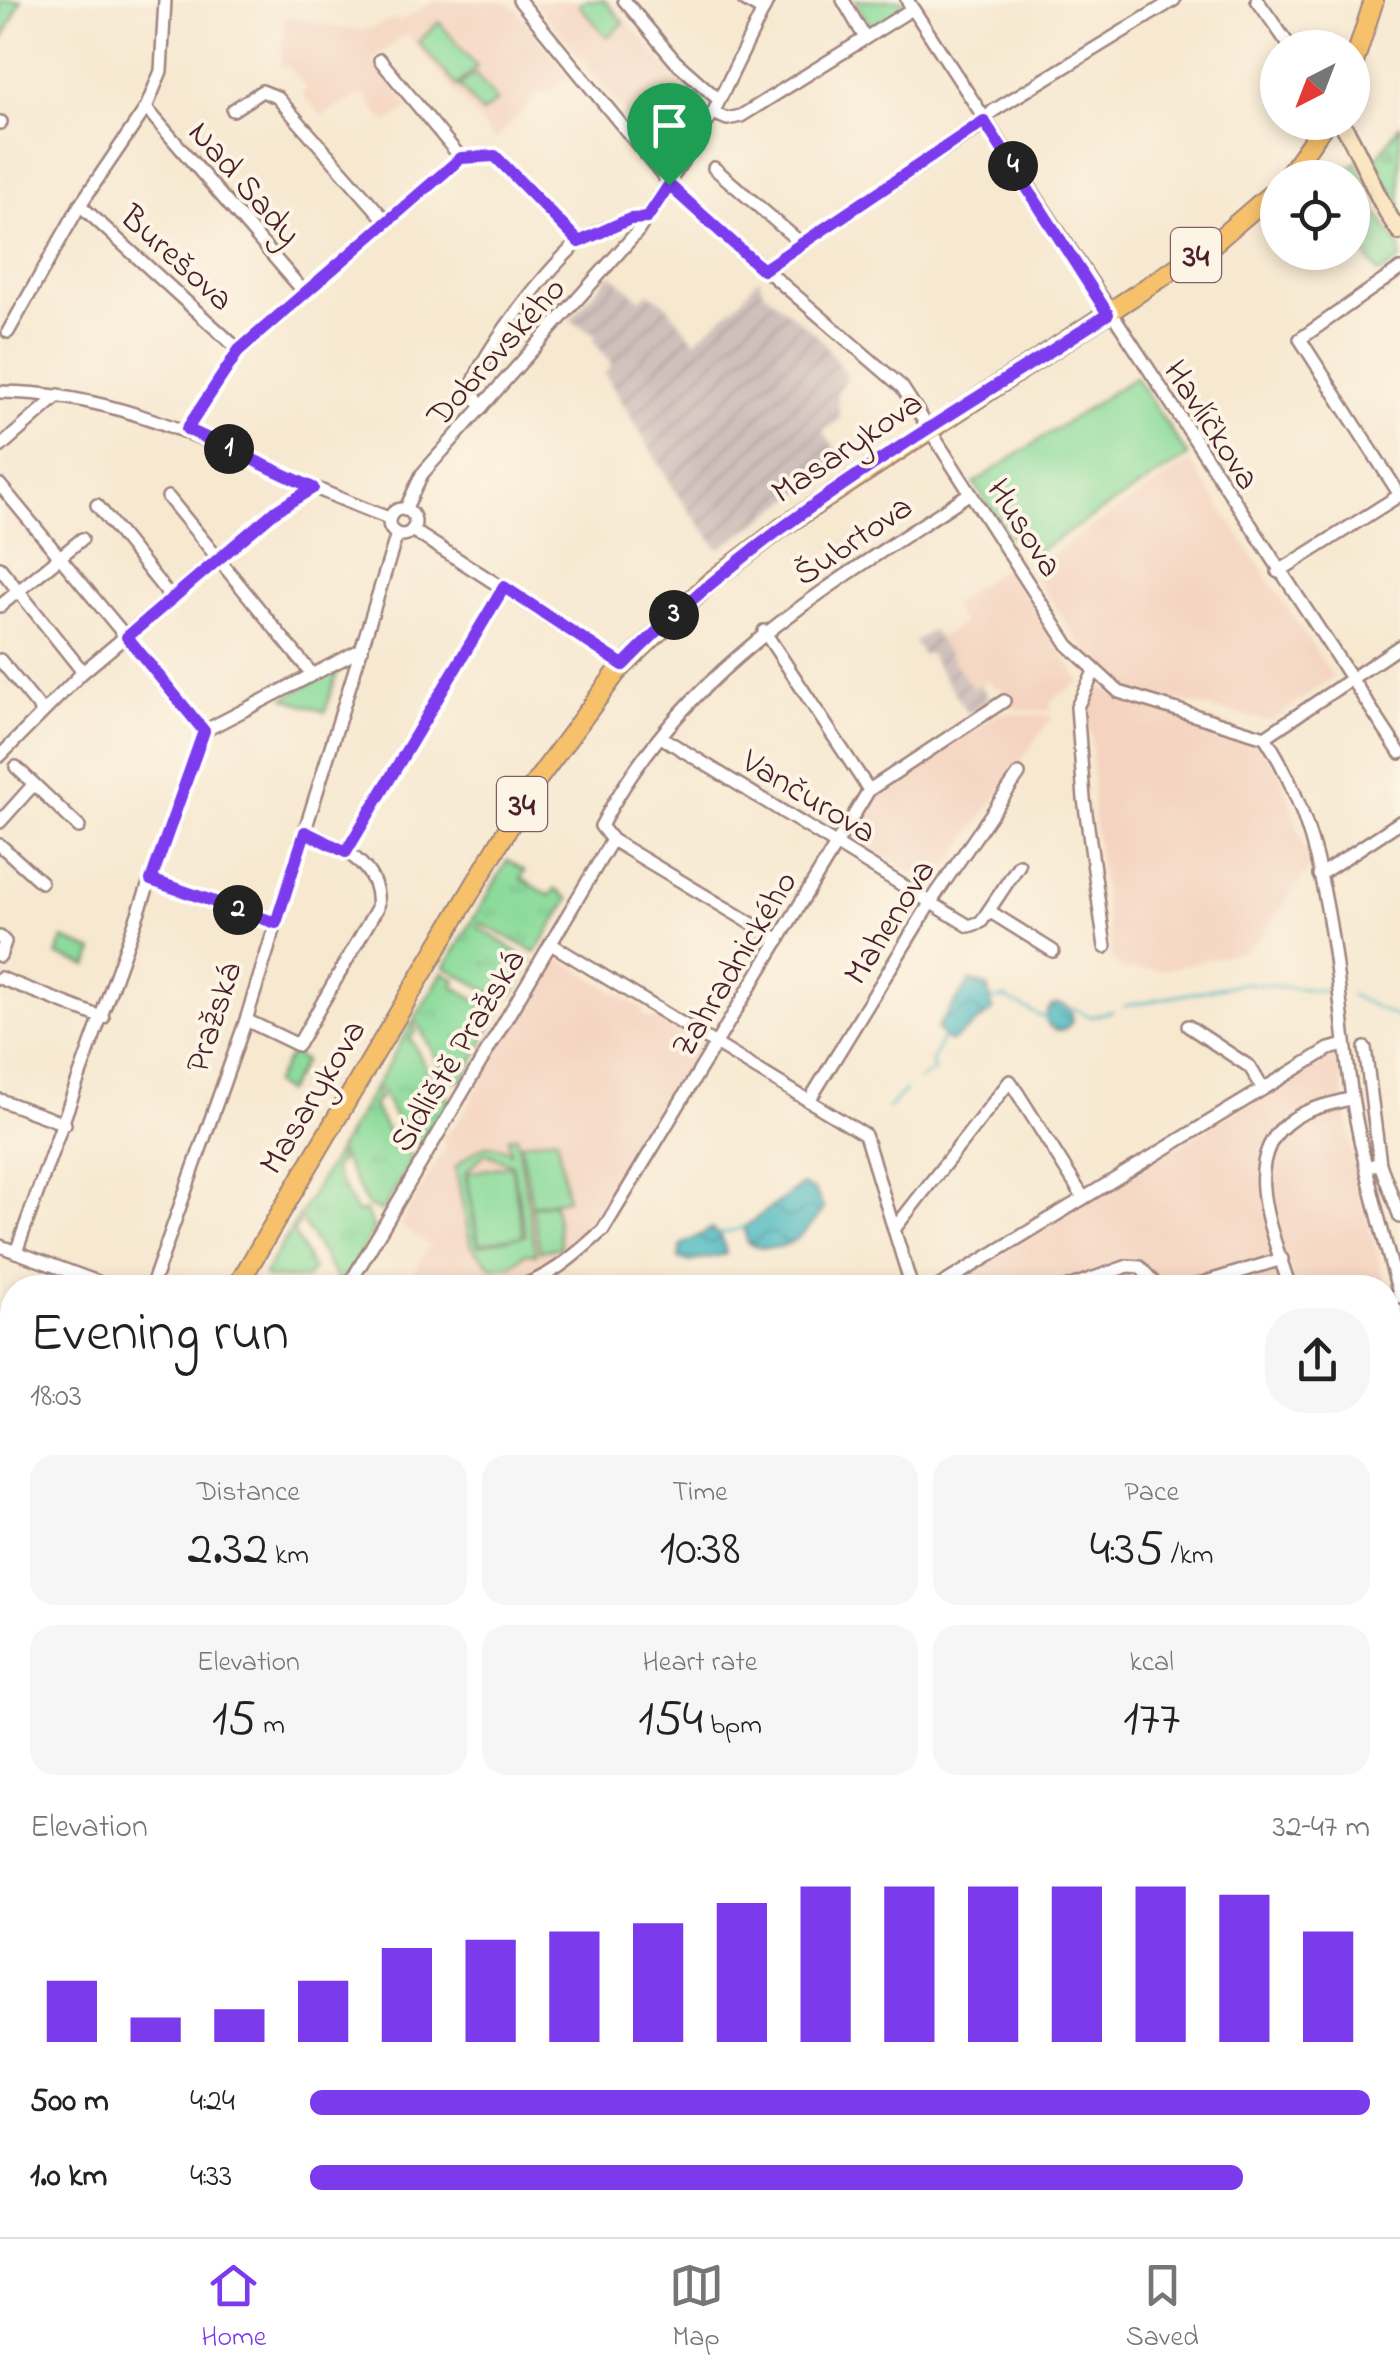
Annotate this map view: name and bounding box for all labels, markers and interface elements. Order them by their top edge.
north arrow [1260,30,1370,140]
map controls [1260,30,1370,270]
pin [627,83,712,186]
icon: arrive [642,98,697,153]
street label: Nad Sady [174,110,312,258]
pin: 4 [988,141,1038,191]
text: 4 [1007,145,1019,186]
button: locate [1260,160,1370,270]
street label: Burešova [106,194,244,325]
road number: 34 [1171,228,1221,282]
street label: Dobrovského [415,267,579,441]
street label: Havlíčkova [1149,351,1271,501]
street label: Masarykova [762,379,934,518]
pin: 1 [204,424,254,474]
text: 1 [225,428,233,469]
street label: Husova [972,469,1074,588]
street label: Šubrtova [784,483,924,601]
pin: 3 [649,590,699,640]
text: 3 [668,594,680,635]
street label: Vančurova [730,737,885,858]
road number: 34 [497,777,547,831]
street label: Mahenova [832,850,950,996]
street label: Zahradnického [660,862,812,1068]
pin: 2 [213,885,263,935]
text: 2 [231,889,245,930]
street label: Sídliště Pražská [378,941,540,1163]
street label: Pražská [174,956,257,1080]
street label: Masarykova [248,1010,380,1185]
text: Evening run [30,1296,289,1376]
button: share [1265,1308,1370,1413]
text: 18:03 [30,1374,82,1421]
text: Distance [197,1473,300,1514]
text: Time [672,1473,728,1514]
text: Pace [1124,1473,1179,1514]
text: 2.32 [188,1514,268,1587]
text: 10:38 [659,1514,741,1587]
text: 4:35 [1090,1514,1164,1587]
text: km [268,1536,309,1577]
text: /km [1164,1536,1214,1577]
text: Elevation [197,1643,300,1684]
text: Heart rate [643,1643,757,1684]
text: kcal [1129,1643,1174,1684]
text: 15 [212,1684,256,1757]
text: 154 [638,1684,703,1757]
text: 177 [1123,1684,1180,1757]
text: m [256,1706,285,1747]
text: bpm [703,1706,762,1747]
text: Elevation [30,1805,148,1852]
text: 32–47 m [1272,1805,1370,1852]
text: 500 m [30,2079,109,2126]
text: 4:24 [190,2079,235,2126]
text: 1.0 km [30,2154,107,2201]
text: 4:33 [190,2154,232,2201]
tab: Home [201,2258,266,2359]
tab: Map [669,2258,724,2359]
tab: Saved [1126,2258,1199,2359]

